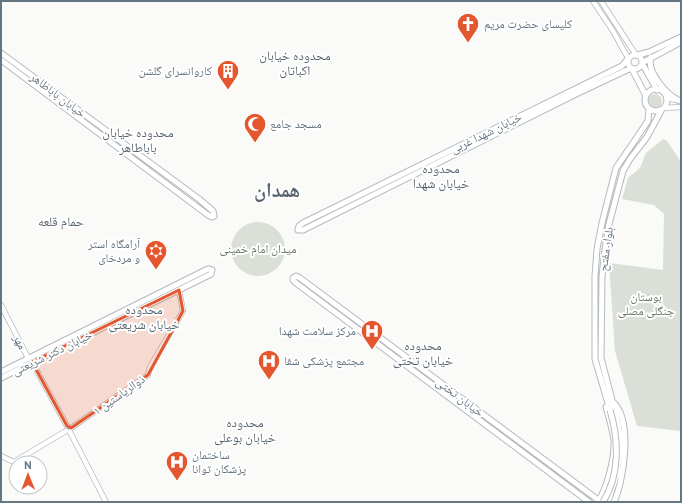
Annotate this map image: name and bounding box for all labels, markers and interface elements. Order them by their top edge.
church icon: کلیسای حضرت مریم [455,11,481,44]
place label: کلیسای حضرت مریم [484,17,572,33]
district label: محدوده خیابان اکباتان [259,49,331,80]
building icon: کاروانسرای گلشن [215,58,241,91]
place label: کاروانسرای گلشن [139,64,212,80]
street label: خیابان باباطاهر [26,69,89,122]
street label: خیابان شهدا غربی [448,110,525,158]
mosque icon: مسجد جامع [242,111,268,144]
place label: مسجد جامع [270,117,322,133]
district label: محدوده خیابان باباطاهر [102,126,174,157]
district label: محدوده خیابان شهدا [413,162,469,193]
district label: همدان [254,179,300,205]
district label: حمام قلعه [38,215,84,231]
street label: بلوار مفتح [596,226,618,272]
place label: آرامگاه استر و مردخای [87,237,141,267]
synagogue icon: آرامگاه استر و مردخای [143,238,169,271]
park label: میدان امام خمینی [220,242,296,258]
park label: بوستان جنگلی مصلی [618,290,675,320]
district label: محدوده خیابان شریعتی [108,303,180,334]
hospital icon: مرکز سلامت شهدا [359,318,385,351]
place label: مرکز سلامت شهدا [279,324,356,340]
street label: خیابان دکتر شریعتی [10,327,96,380]
street label: مهر [8,331,30,353]
district label: محدوده خیابان تختی [393,339,453,370]
hospital icon: مجتمع پزشکی شفا [256,348,282,381]
place label: مجتمع پزشکی شفا [284,354,364,370]
street label: ذوالریاستین ۱ [91,372,149,420]
street label: خیابان تختی [432,375,487,421]
district label: محدوده خیابان بوعلی [214,416,276,447]
place label: ساختمان پزشکان توانا [192,448,247,478]
hospital icon: ساختمان پزشکان توانا [164,449,190,482]
north arrow [8,455,48,495]
text: N [24,459,32,473]

